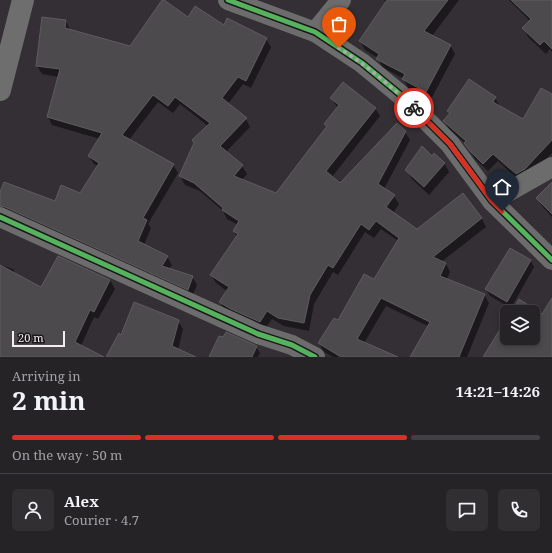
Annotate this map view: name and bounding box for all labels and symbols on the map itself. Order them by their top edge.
pin [322,7.0,356,48]
courier [394,88,434,128]
pin [485,170,519,211]
scale bar [12,329,65,348]

